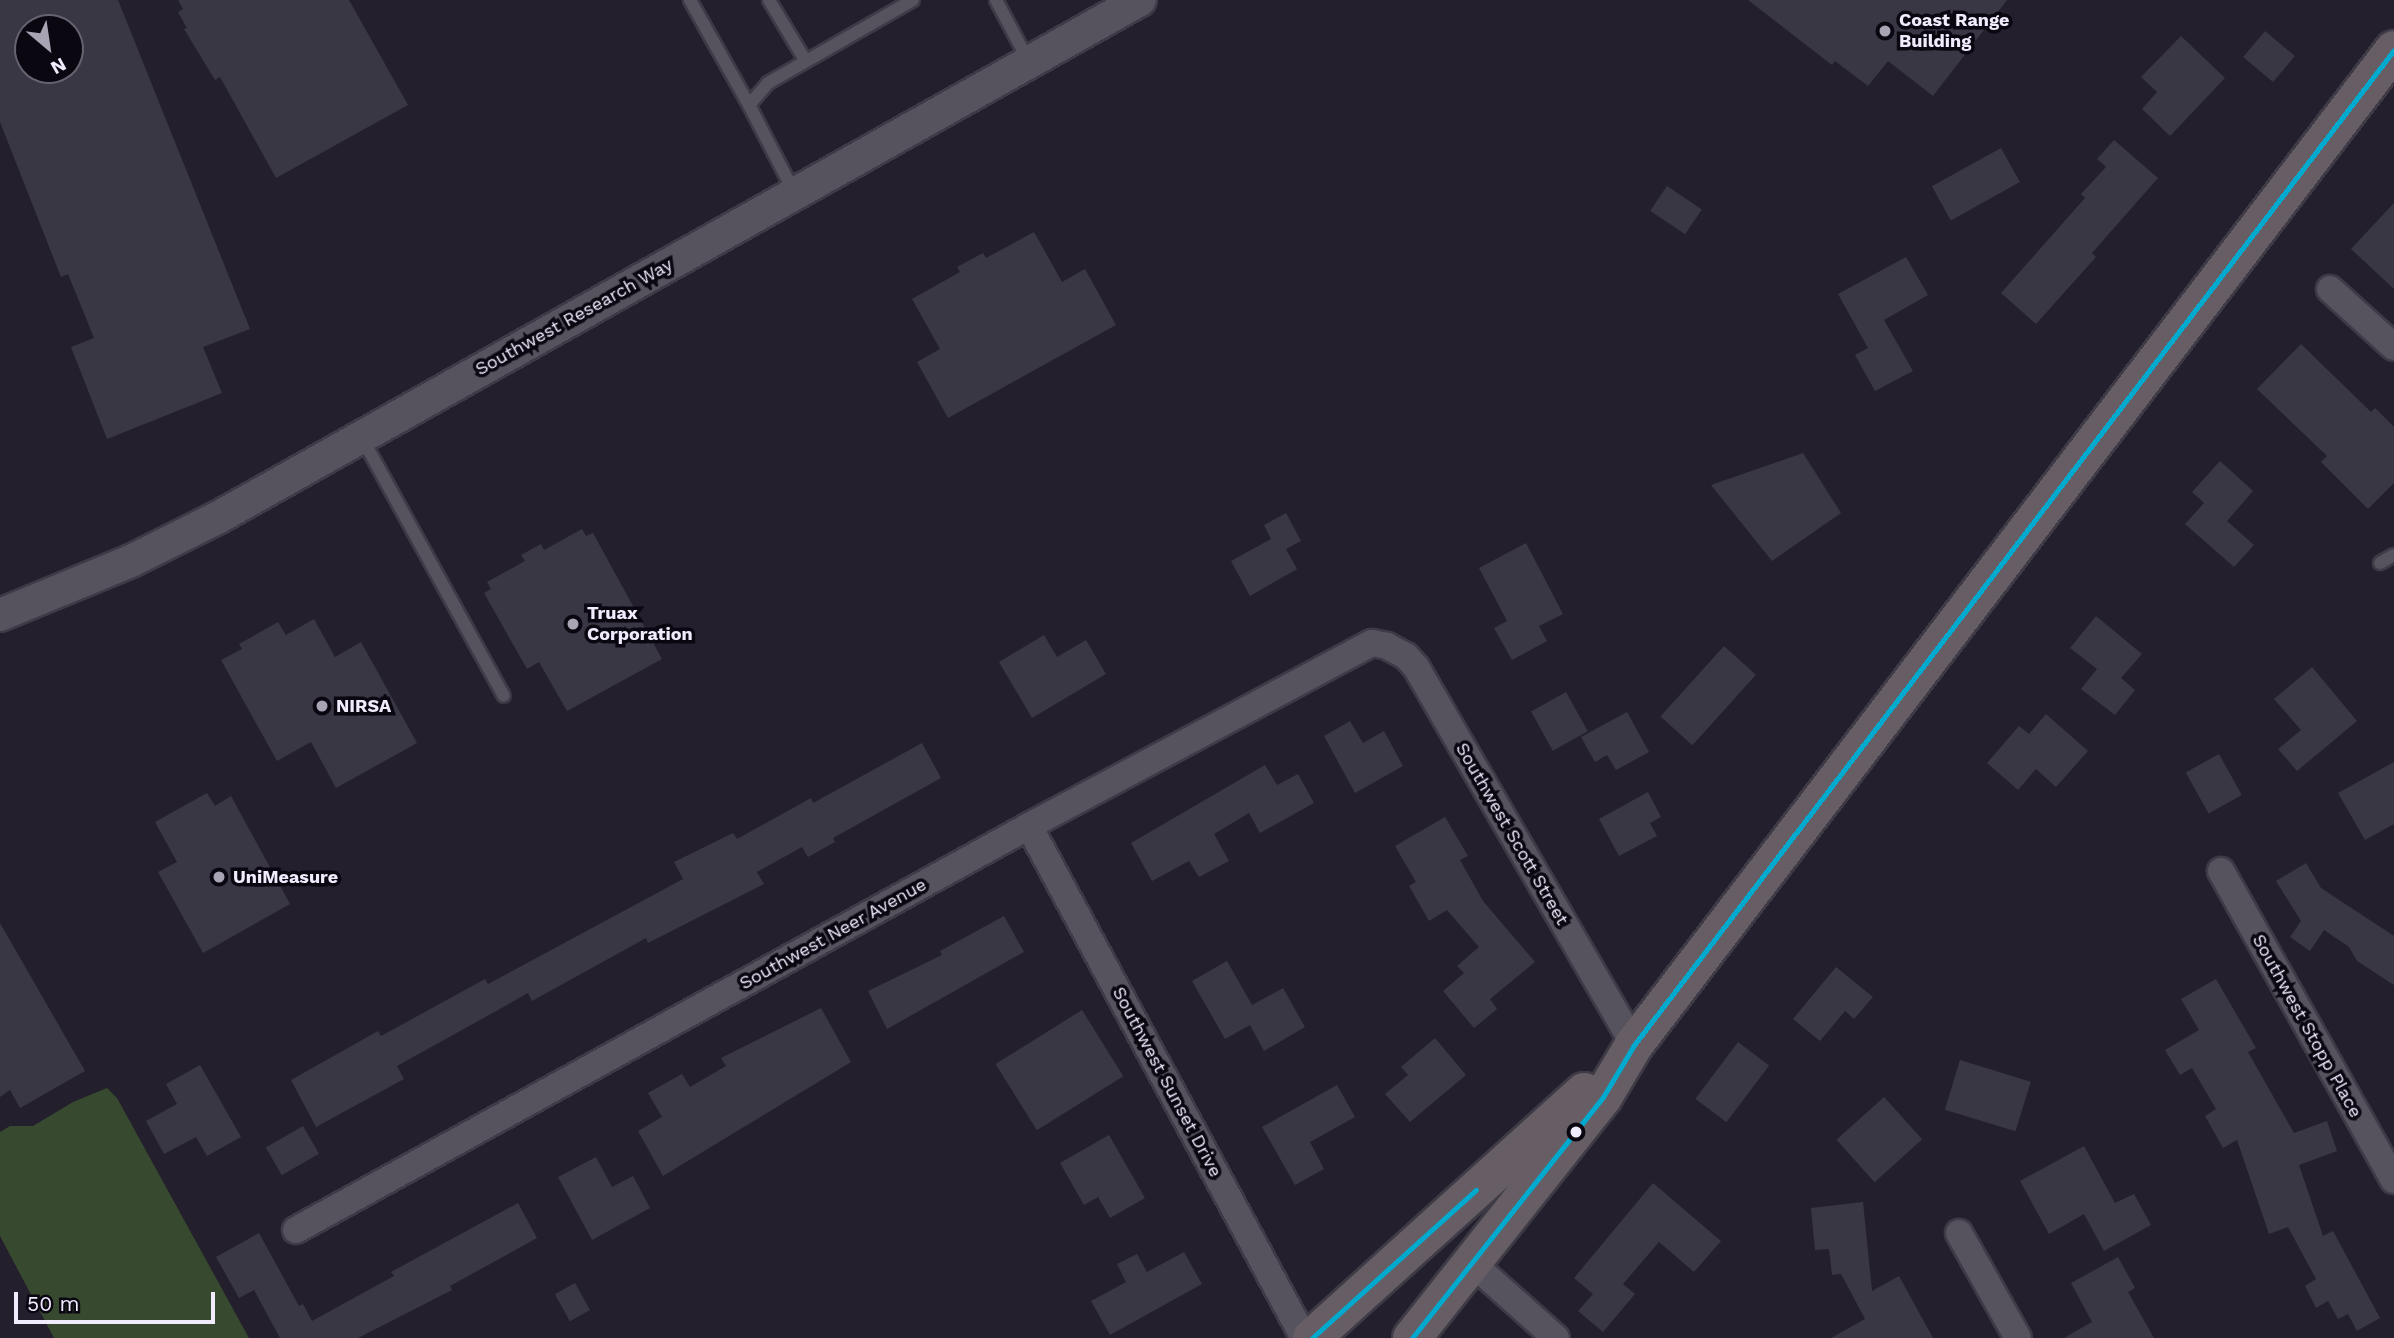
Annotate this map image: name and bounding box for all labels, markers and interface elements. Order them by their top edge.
place label: Coast Range Building [1899,10,2009,52]
north arrow [14,14,84,84]
marker: Coast Range Building [1877,23,1893,39]
text: N [47,53,70,80]
street label: Southwest Research Way [472,254,676,380]
place label: Truax Corporation [587,603,693,646]
marker: Truax Corporation [565,616,581,632]
place label: NIRSA [336,695,391,717]
marker: NIRSA [314,698,330,714]
street label: Southwest Scott Street [1451,739,1573,929]
place label: UniMeasure [233,866,338,888]
marker: UniMeasure [211,869,227,885]
street label: Southwest Neer Avenue [735,873,931,995]
street label: Southwest Stopp Place [2248,931,2366,1121]
street label: Southwest Sunset Drive [1108,983,1226,1181]
unlabelled marker [1569,1125,1583,1139]
scale bar [18,1278,219,1322]
text: 50 m [27,1291,79,1316]

